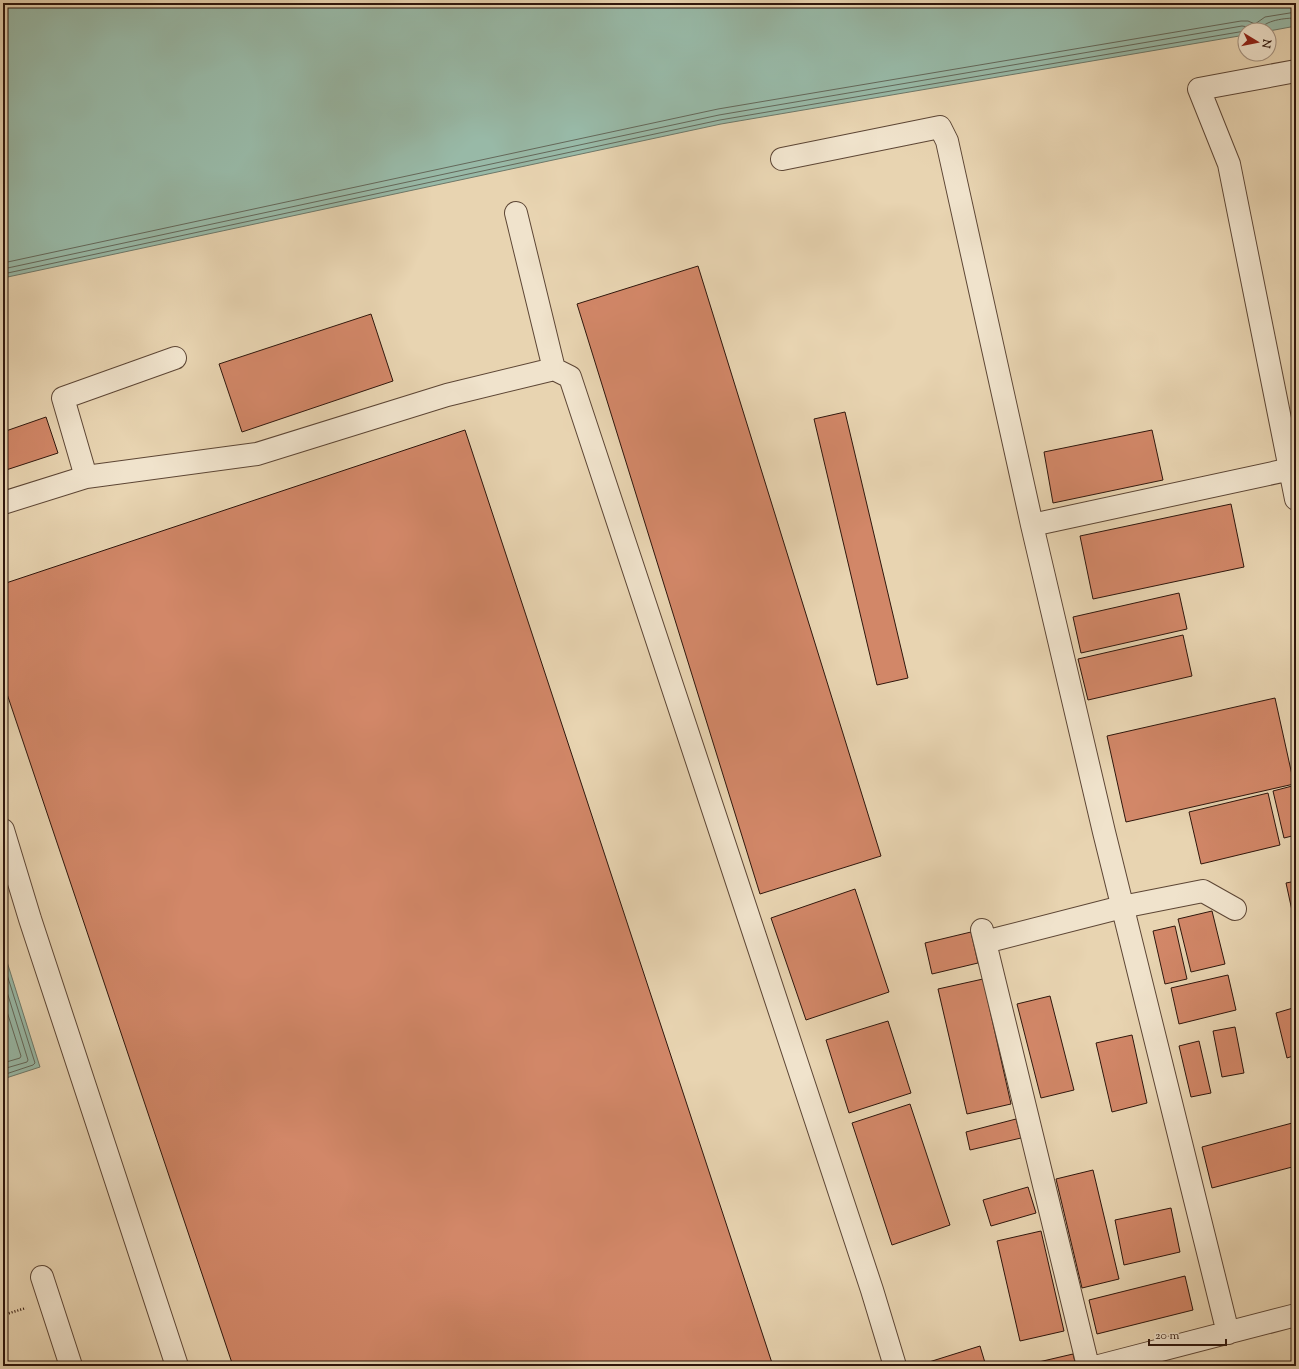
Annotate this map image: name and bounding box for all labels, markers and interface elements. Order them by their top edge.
north arrow [1237,22,1277,62]
text: N [1257,37,1275,49]
scale bar [1149,1321,1226,1347]
text: 20 m [1155,1327,1180,1345]

